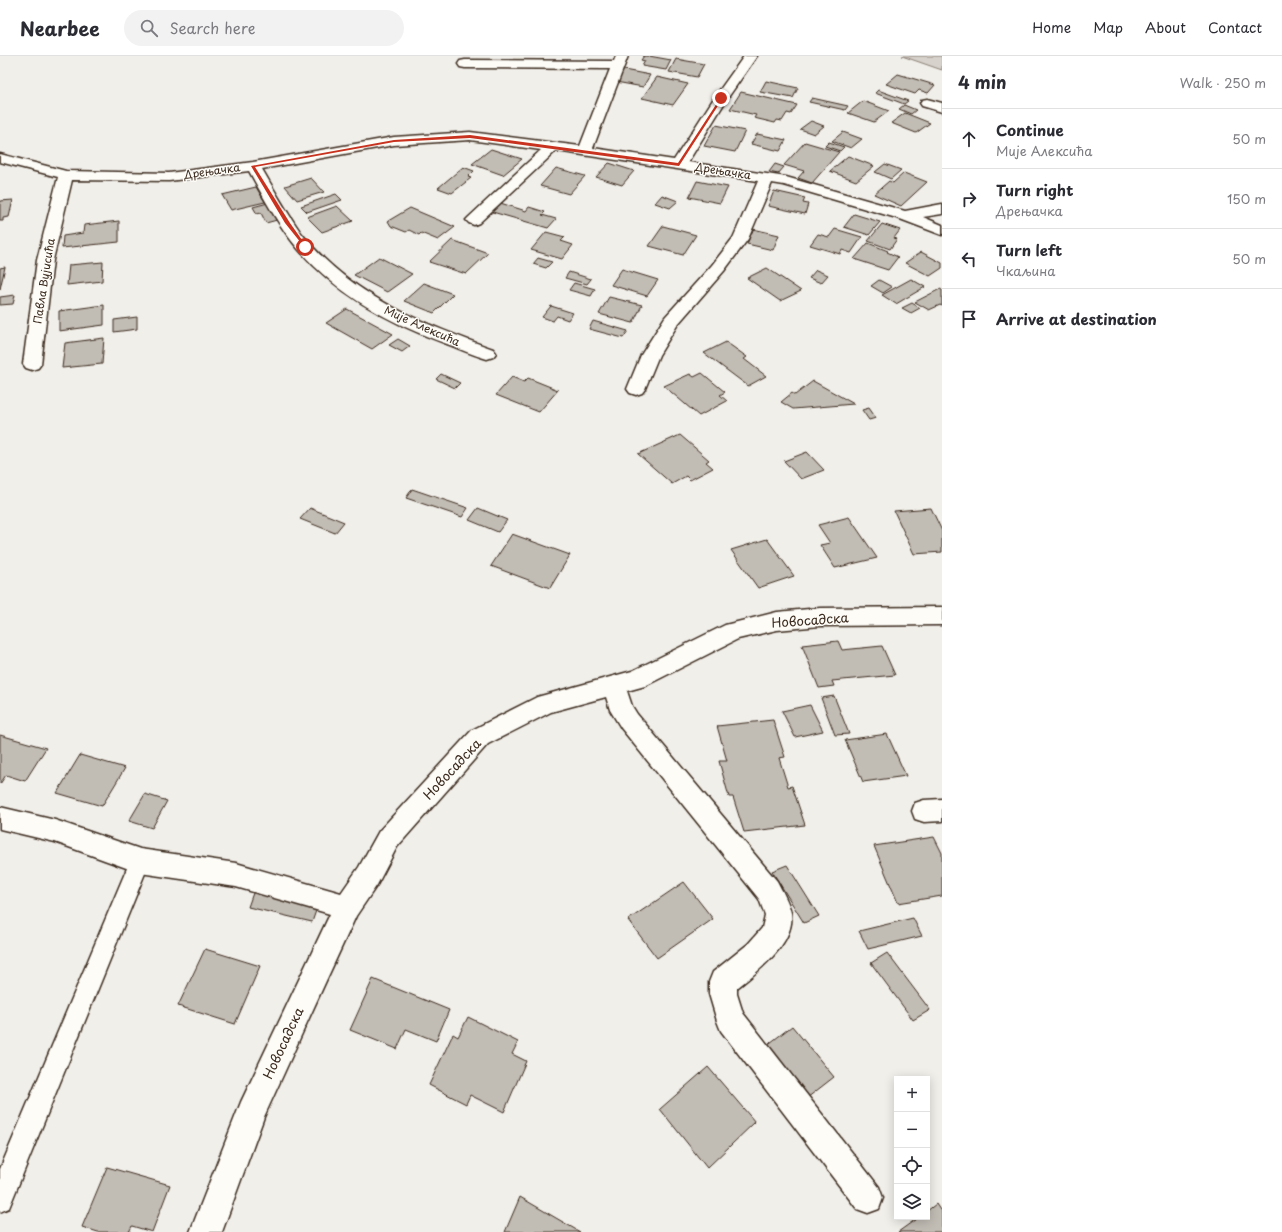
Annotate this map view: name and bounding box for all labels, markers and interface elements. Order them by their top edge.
search box [124,10,404,46]
text: Nearbee [20,14,100,42]
text: Search here [170,16,255,39]
icon: search [138,17,160,39]
text: Home [1032,17,1071,38]
text: Map [1093,17,1123,38]
text: About [1145,17,1186,38]
text: Contact [1208,17,1262,38]
text: 4 min [958,69,1006,95]
text: Walk · 250 m [1180,73,1266,92]
route end [712,89,730,107]
text: Continue [996,118,1064,141]
icon: ahead [958,128,980,150]
text: 50 m [1232,129,1266,148]
text: Мије Алексића [996,141,1092,160]
street label: Дрењачка [182,158,241,183]
street label: Дрењачка [693,158,752,183]
text: Turn right [996,178,1073,201]
icon: right [958,188,980,210]
text: 150 m [1227,189,1266,208]
text: Дрењачка [996,201,1063,220]
street label: Павла Вујисића [28,237,59,325]
route start [296,238,314,256]
text: Turn left [996,238,1062,261]
icon: left [958,248,980,270]
text: 50 m [1232,249,1266,268]
text: Чкаљина [996,261,1056,280]
street label: Мије Алексића [381,301,463,350]
text: Arrive at destination [996,307,1157,330]
icon: arrive [958,308,980,330]
street label: Новосадска [771,607,850,632]
street label: Новосадска [418,733,486,803]
street label: Новосадска [258,1003,308,1082]
map controls [894,1076,930,1220]
button: + [894,1076,930,1112]
button: − [894,1112,930,1148]
button: locate [894,1148,930,1184]
button: layers [894,1184,930,1220]

